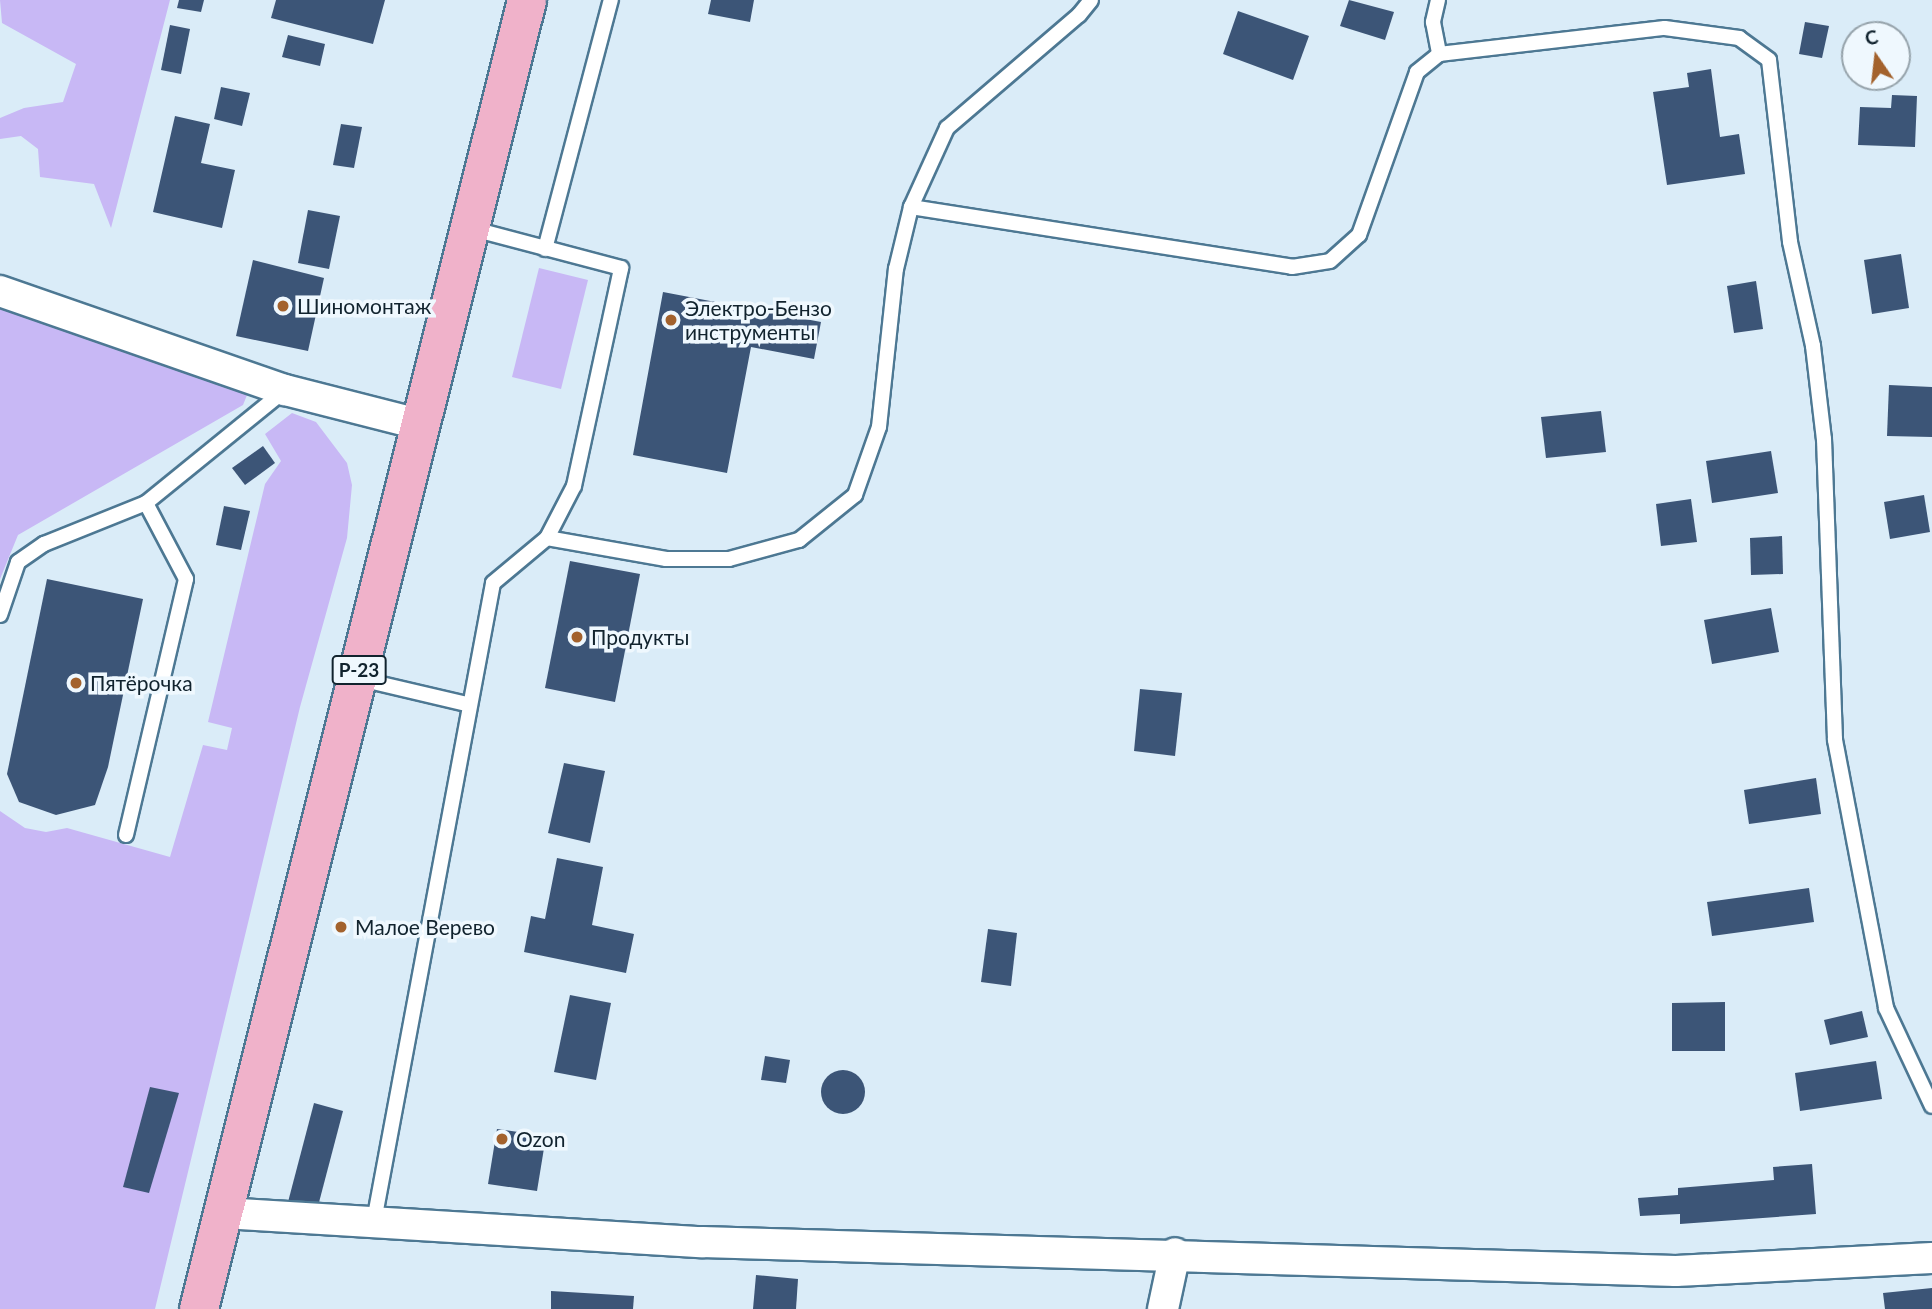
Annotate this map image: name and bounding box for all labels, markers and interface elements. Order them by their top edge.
north arrow [1841,21,1911,91]
text: С [1862,24,1880,50]
place label: Шиномонтаж [297,293,431,319]
place label: Электро-Бензо инструменты [685,295,832,345]
marker: Шиномонтаж [275,298,291,314]
marker: Электро-Бензо инструменты [663,312,679,328]
place label: Продукты [591,624,690,650]
marker: Продукты [569,629,585,645]
road number: Р-23 [331,654,387,685]
place label: Пятёрочка [90,670,193,696]
marker: Пятёрочка [68,675,84,691]
place label: Малое Верево [355,914,495,940]
marker: Малое Верево [333,919,349,935]
place label: Ozon [516,1126,565,1152]
marker: Ozon [494,1131,510,1147]

